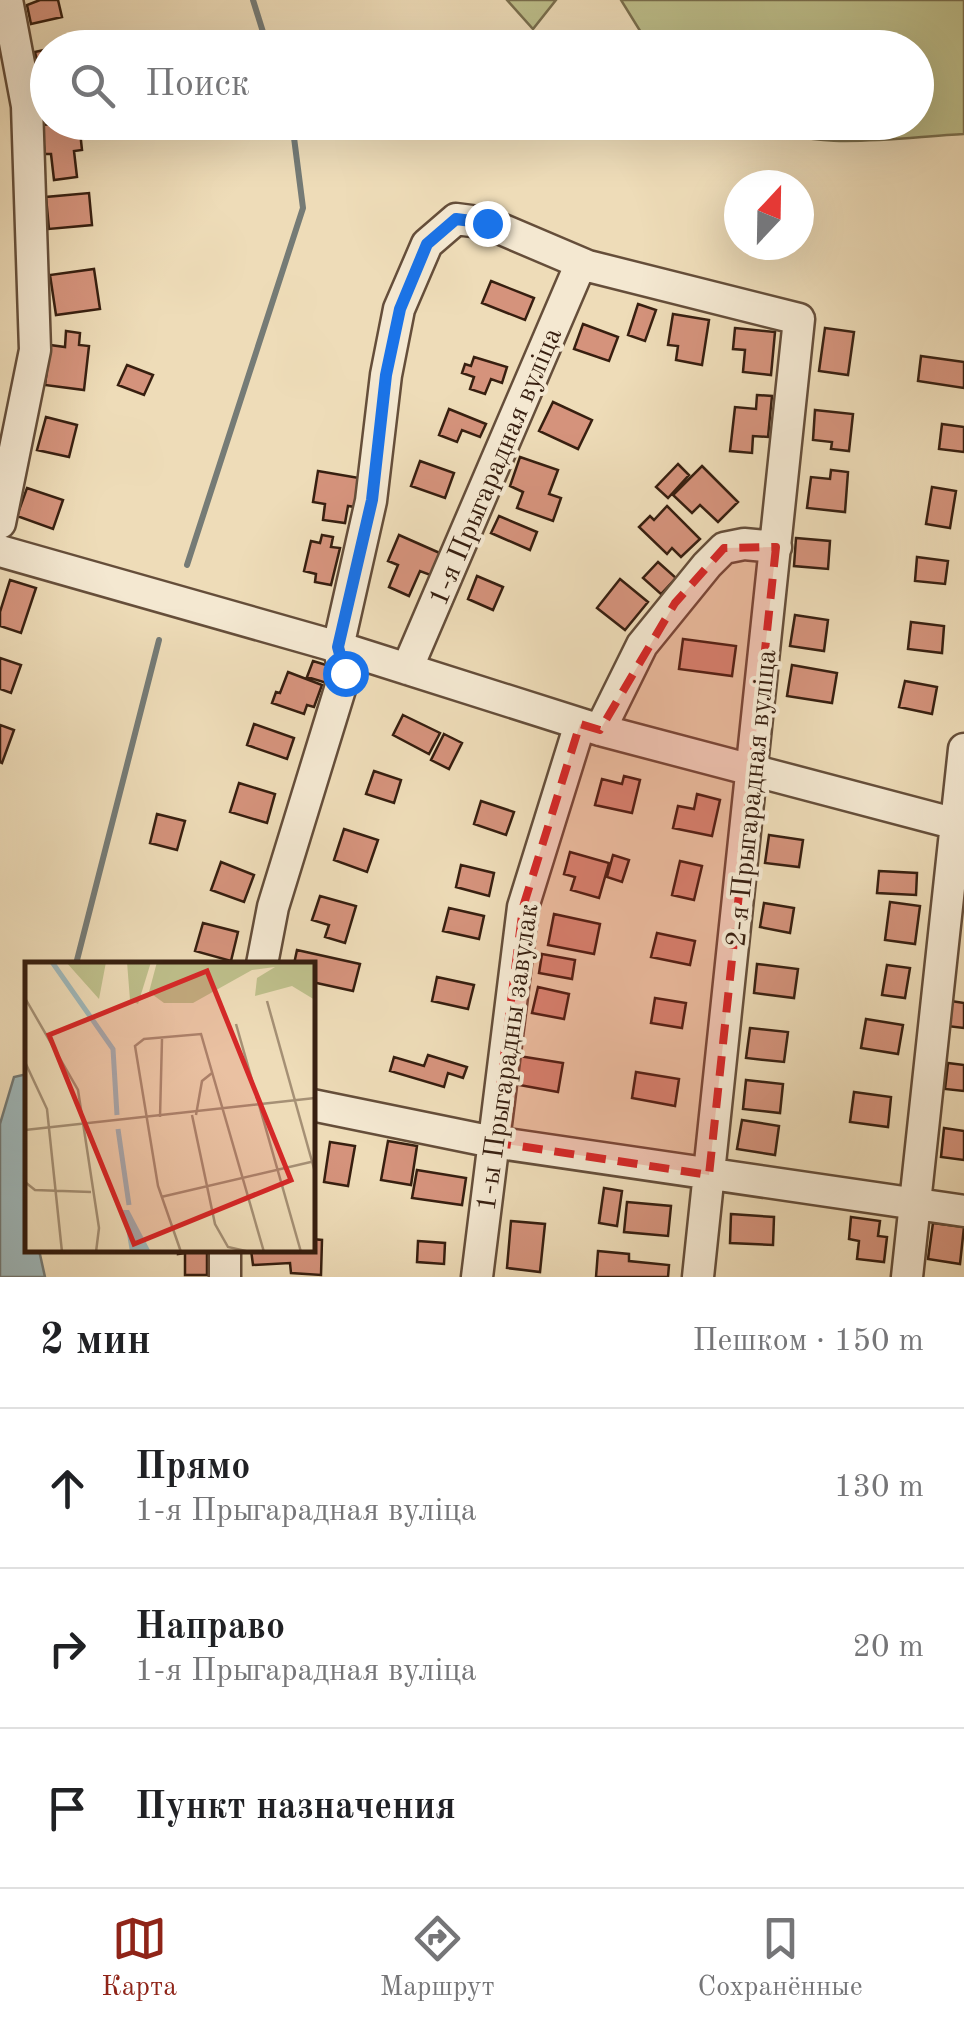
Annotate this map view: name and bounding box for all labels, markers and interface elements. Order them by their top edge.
search box [30,30,934,140]
icon: search [65,58,120,113]
text: Поиск [145,66,250,104]
north arrow [724,170,814,260]
route end [465,201,511,247]
street label: 1-я Прыгарадная вуліца [425,324,568,610]
street label: 2-я Прыгарадная вуліца [723,648,783,948]
route start [323,651,369,697]
street label: 1-ы Прыгарадны завулак [474,902,544,1213]
inset map [25,962,315,1252]
text: 2 мин [40,1321,151,1363]
text: Пешком · 150 m [692,1326,924,1358]
text: Прямо [135,1449,250,1487]
icon: ahead [40,1461,95,1516]
text: 130 m [834,1472,924,1504]
text: 1-я Прыгарадная вуліца [135,1496,477,1528]
text: Направо [135,1609,285,1647]
icon: right [40,1621,95,1676]
text: 20 m [853,1632,924,1664]
text: 1-я Прыгарадная вуліца [135,1656,477,1688]
icon: arrive [40,1781,95,1836]
text: Пункт назначения [135,1789,456,1827]
tab: Карта [101,1911,177,2006]
tab: Маршрут [380,1911,495,2006]
tab: Сохранённые [697,1911,863,2006]

